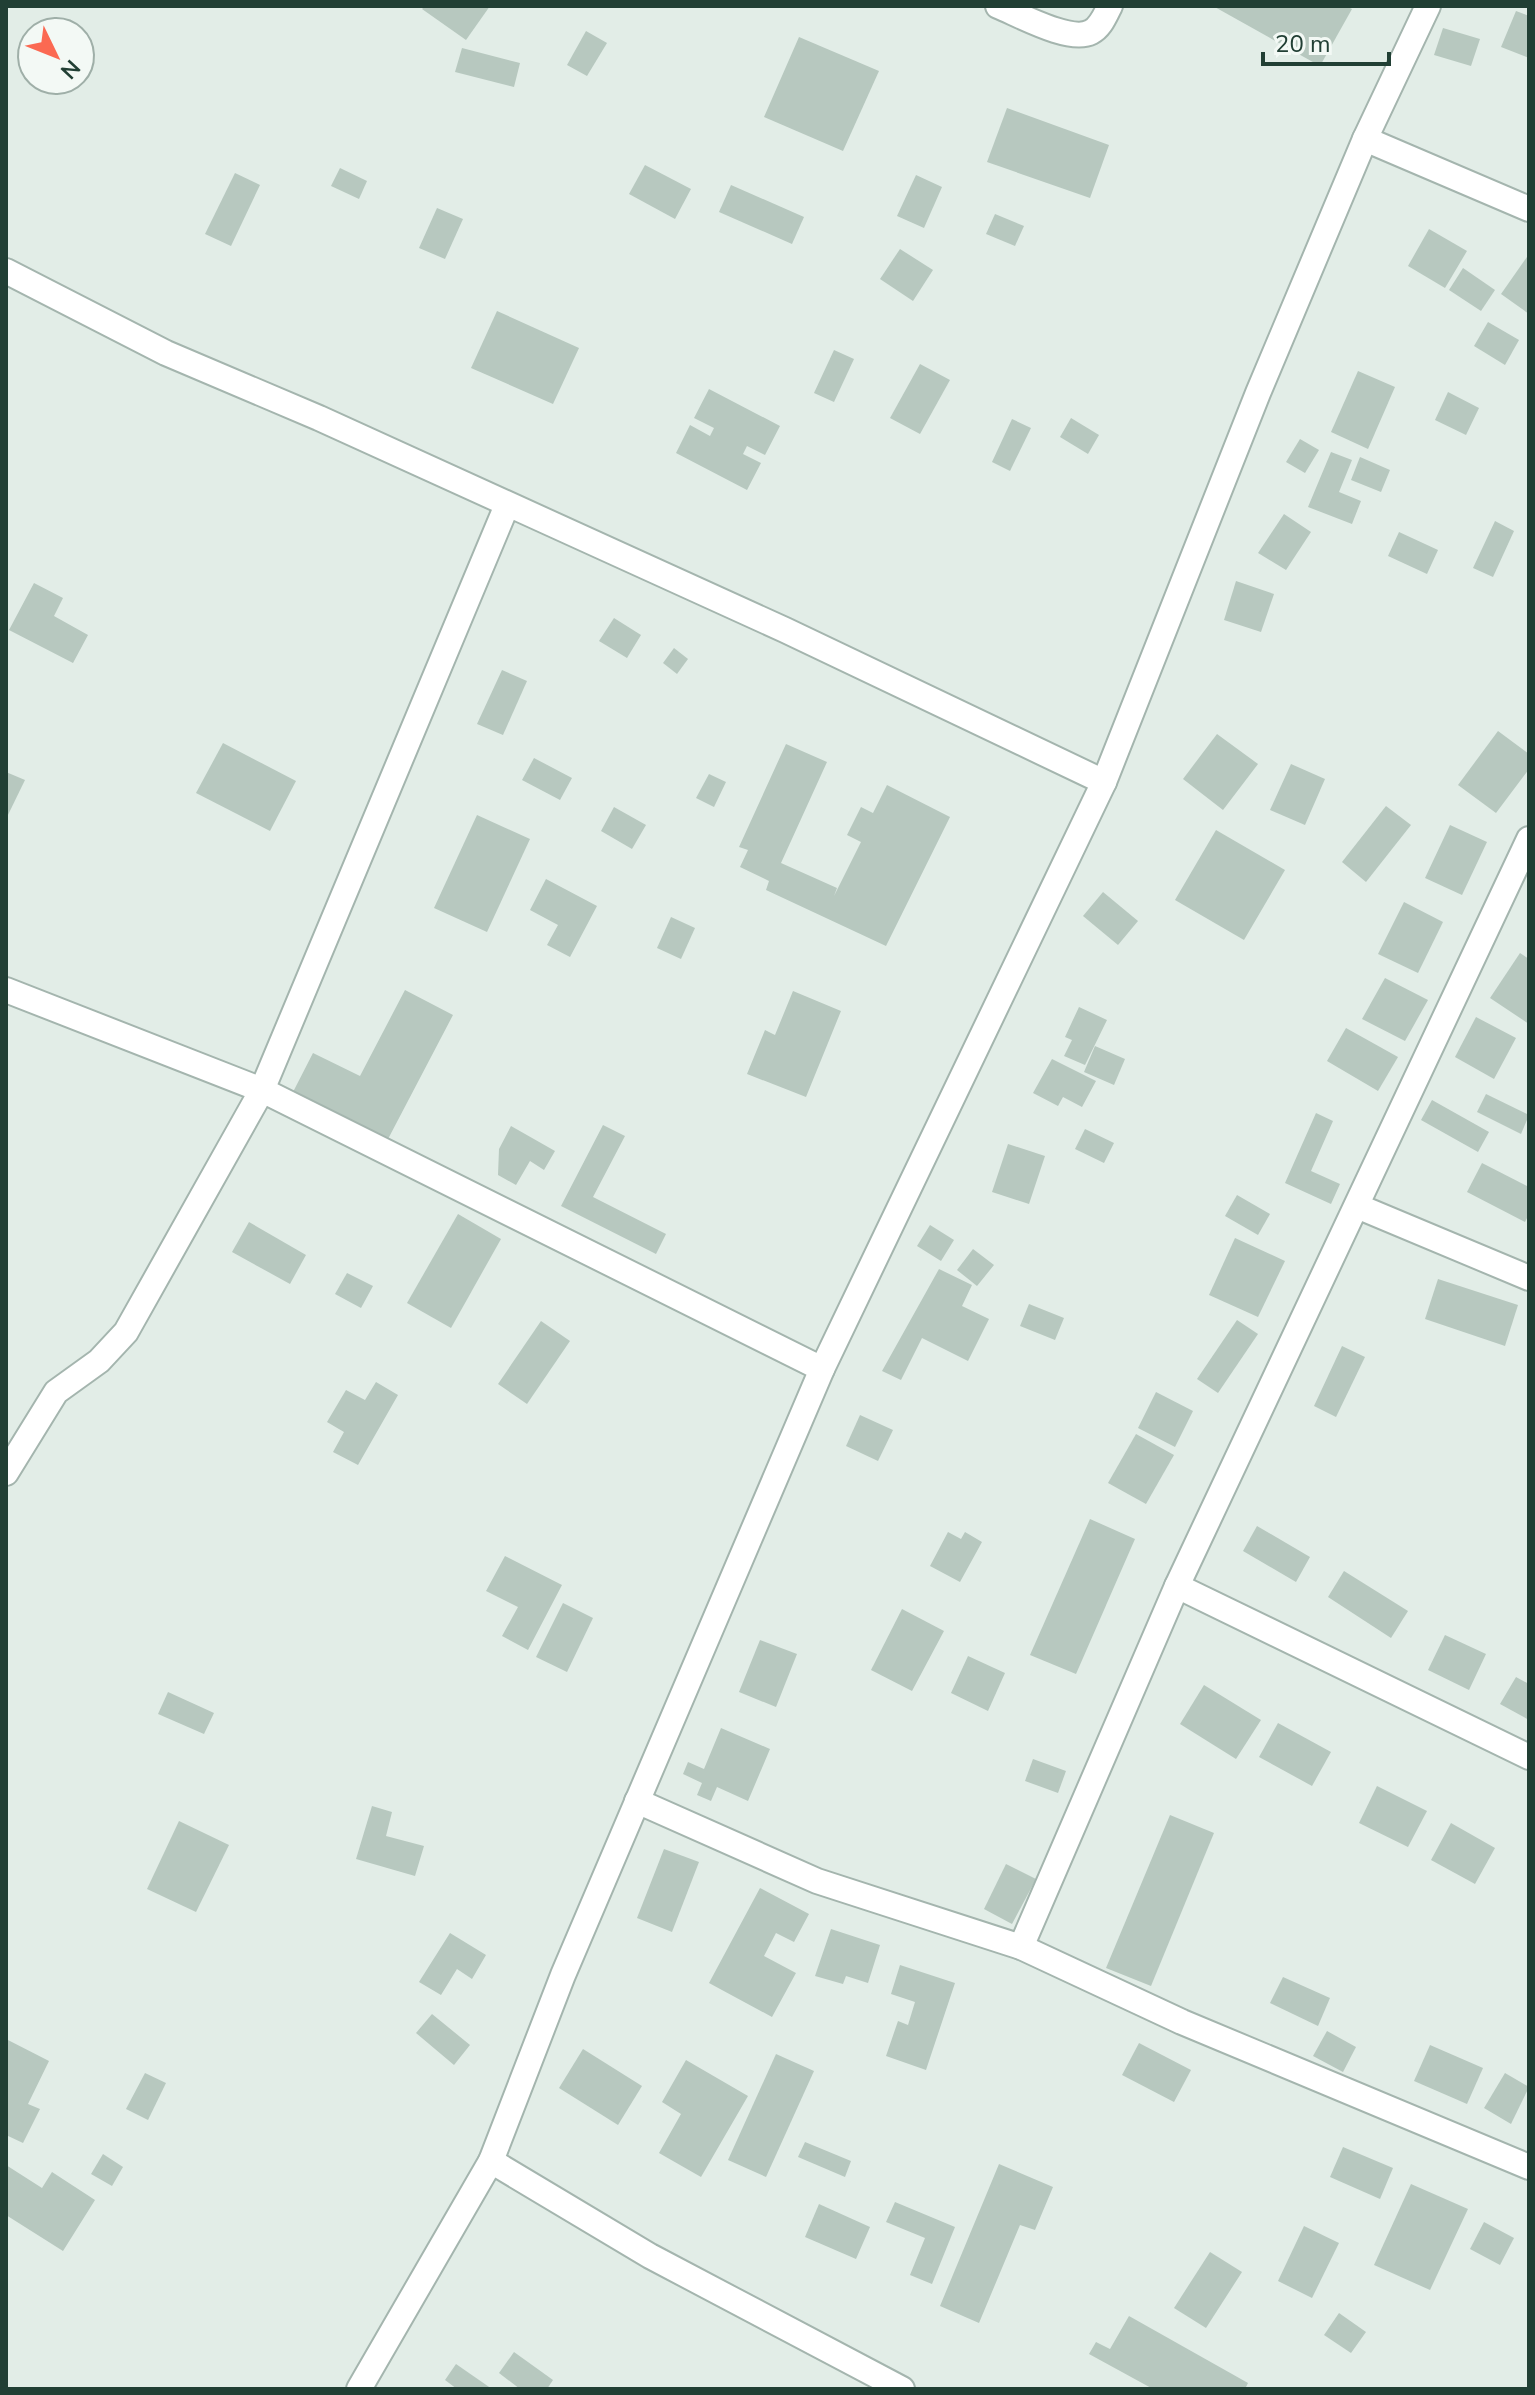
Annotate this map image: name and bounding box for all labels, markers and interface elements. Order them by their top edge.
north arrow [16,16,96,96]
scale bar [1263,16,1389,66]
text: 20 m [1275,28,1331,60]
text: N [53,53,86,85]

